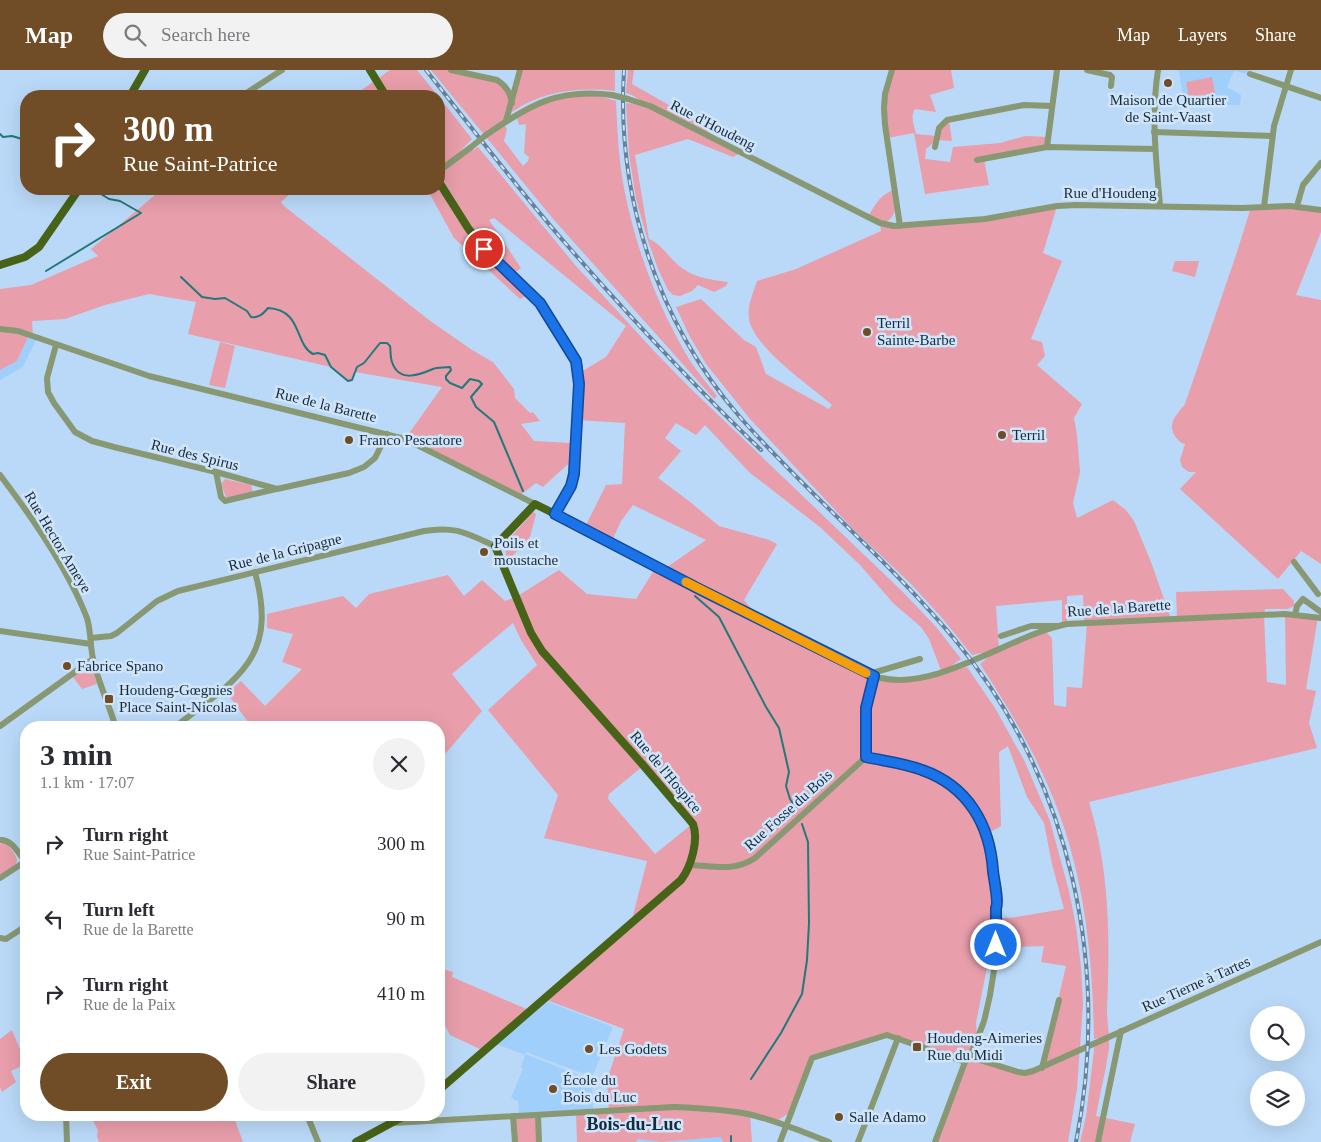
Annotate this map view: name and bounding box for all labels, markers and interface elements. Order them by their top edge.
search box [103,13,453,58]
icon: search [121,21,149,49]
text: Map [25,22,73,48]
text: Search here [161,24,250,45]
text: Map [1117,25,1150,45]
text: Layers [1178,25,1227,45]
text: Share [1255,25,1296,45]
marker: Maison de Quartier de Saint-Vaast [1162,77,1174,89]
place label: Maison de Quartier de Saint-Vaast [1110,92,1226,125]
street label: Rue d'Houdeng [668,97,759,153]
icon: right [40,110,105,175]
text: 300 m [123,110,213,149]
text: Rue Saint-Patrice [123,151,278,176]
street label: Rue d'Houdeng [1063,185,1157,201]
pin [463,228,505,270]
icon: arrive [470,235,498,263]
place label: Terril Sainte-Barbe [877,315,956,348]
marker: Terril Sainte-Barbe [861,326,873,338]
street label: Rue de la Barette [274,385,379,425]
place label: Terril [1012,427,1045,443]
marker: Terril [996,429,1008,441]
place label: Franco Pescatore [359,432,462,448]
marker: Franco Pescatore [343,434,355,446]
street label: Rue des Spirus [149,436,241,474]
street label: Rue Hector Ameye [22,489,95,596]
street label: Rue de la Gripagne [227,530,344,574]
place label: Poils et moustache [494,535,558,568]
marker: Poils et moustache [478,546,490,558]
street label: Rue de la Barette [1067,596,1172,620]
place label: Fabrice Spano [77,658,163,674]
marker: Fabrice Spano [61,660,73,672]
place label: Houdeng-Gœgnies Place Saint-Nicolas [119,682,237,715]
marker: Houdeng-Gœgnies Place Saint-Nicolas [103,693,115,705]
street label: Rue de l'Hospice [627,728,705,816]
text: 3 min [40,738,113,771]
button: close [373,738,425,790]
street label: Rue Fosse du Bois [741,766,835,853]
text: 1.1 km · 17:07 [40,774,134,791]
text: Turn right [83,824,168,845]
icon: right [40,830,68,858]
text: 300 m [377,833,425,854]
text: Rue Saint-Patrice [83,846,195,863]
text: Turn left [83,899,155,920]
icon: left [40,905,68,933]
text: 90 m [386,908,425,929]
position arrow [969,918,1021,970]
text: Rue de la Barette [83,921,194,938]
street label: Rue Tierne à Tartes [1139,953,1253,1015]
text: Turn right [83,974,168,995]
icon: right [40,980,68,1008]
text: 410 m [377,983,425,1004]
text: Rue de la Paix [83,996,176,1013]
map controls [1250,1006,1305,1126]
button: search [1250,1006,1305,1061]
place label: Houdeng-Aimeries Rue du Midi [927,1030,1042,1063]
place label: Les Godets [599,1041,667,1057]
marker: Houdeng-Aimeries Rue du Midi [911,1041,923,1053]
marker: Les Godets [583,1043,595,1055]
button: Exit [40,1053,228,1111]
button: Share [238,1053,425,1111]
button: layers [1250,1071,1305,1126]
place label: École du Bois du Luc [563,1072,637,1105]
marker: École du Bois du Luc [547,1083,559,1095]
place label: Salle Adamo [849,1109,926,1125]
marker: Salle Adamo [833,1111,845,1123]
district label: Bois-du-Luc [586,1114,682,1134]

